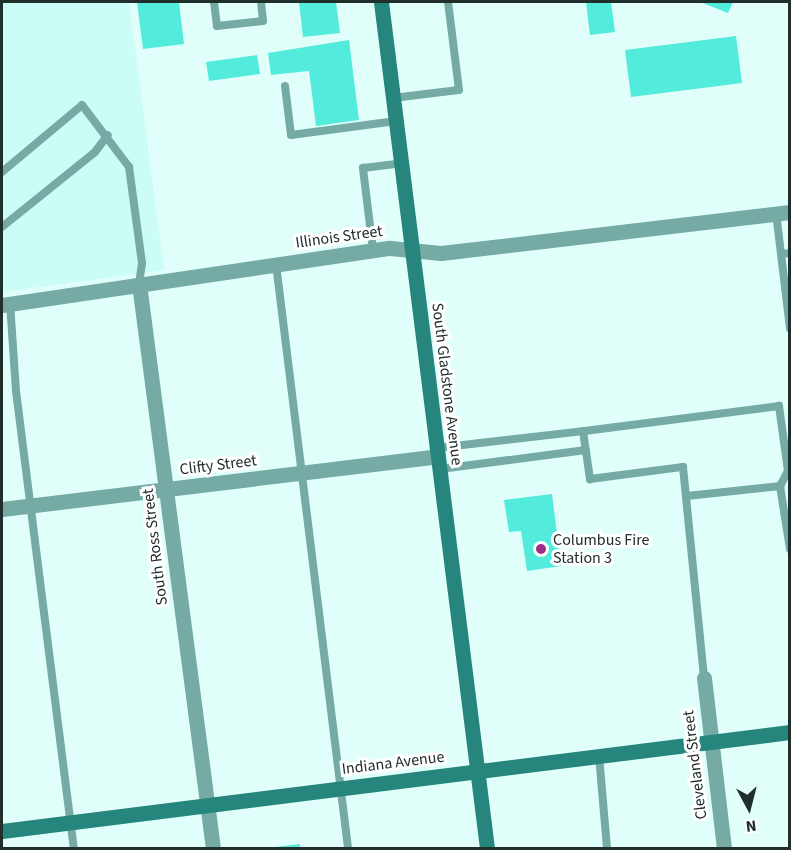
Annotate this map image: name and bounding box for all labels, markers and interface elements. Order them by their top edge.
street label: Illinois Street [294,221,384,253]
street label: South Gladstone Avenue [428,302,466,466]
street label: Clifty Street [178,451,258,479]
street label: South Ross Street [138,488,172,606]
place label: Columbus Fire Station 3 [553,530,649,568]
marker: Columbus Fire Station 3 [534,542,548,556]
street label: Cleveland Street [679,709,711,821]
street label: Indiana Avenue [341,747,445,779]
north arrow [719,778,779,838]
text: N [745,814,758,837]

